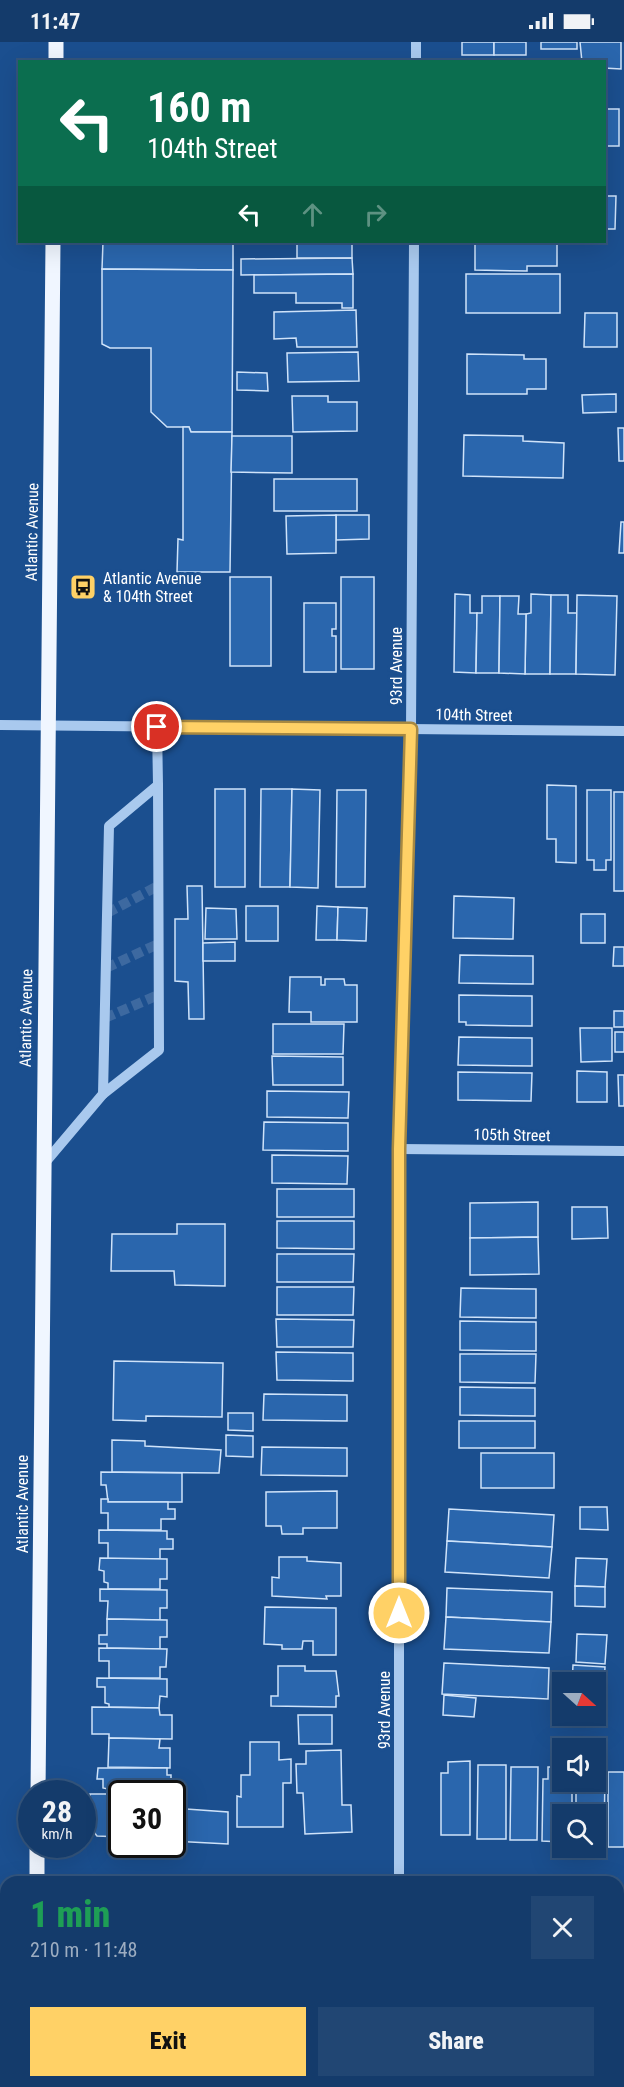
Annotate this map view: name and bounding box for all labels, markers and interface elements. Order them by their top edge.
text: 11:47 [30,9,81,34]
text: 160 m [147,83,252,132]
icon: left [48,84,126,162]
text: 104th Street [147,133,277,165]
icon: left [233,198,266,231]
icon: ahead [296,198,329,231]
icon: right [359,198,392,231]
street label: Atlantic Avenue [22,483,42,581]
place label: Atlantic Avenue & 104th Street [103,569,201,606]
bus stop icon: Atlantic Avenue & 104th Street [68,572,98,602]
street label: 93rd Avenue [387,627,406,705]
pin [131,701,182,752]
street label: 104th Street [435,705,513,725]
icon: arrive [140,710,173,743]
street label: Atlantic Avenue [16,969,36,1067]
street label: 105th Street [473,1125,551,1145]
street label: Atlantic Avenue [13,1455,32,1553]
position arrow [367,1581,431,1645]
street label: 93rd Avenue [375,1671,394,1749]
north arrow [552,1672,606,1726]
map controls [552,1672,606,1858]
button: sound [552,1738,606,1792]
speed limit sign: 30 [108,1780,186,1858]
text: 28 [42,1794,72,1829]
button: search [552,1804,606,1858]
text: km/h [42,1825,72,1843]
text: 1 min [30,1894,110,1936]
button: close [531,1896,594,1959]
text: 210 m · 11:48 [30,1938,137,1962]
button: Exit [30,2007,306,2076]
button: Share [318,2007,594,2076]

